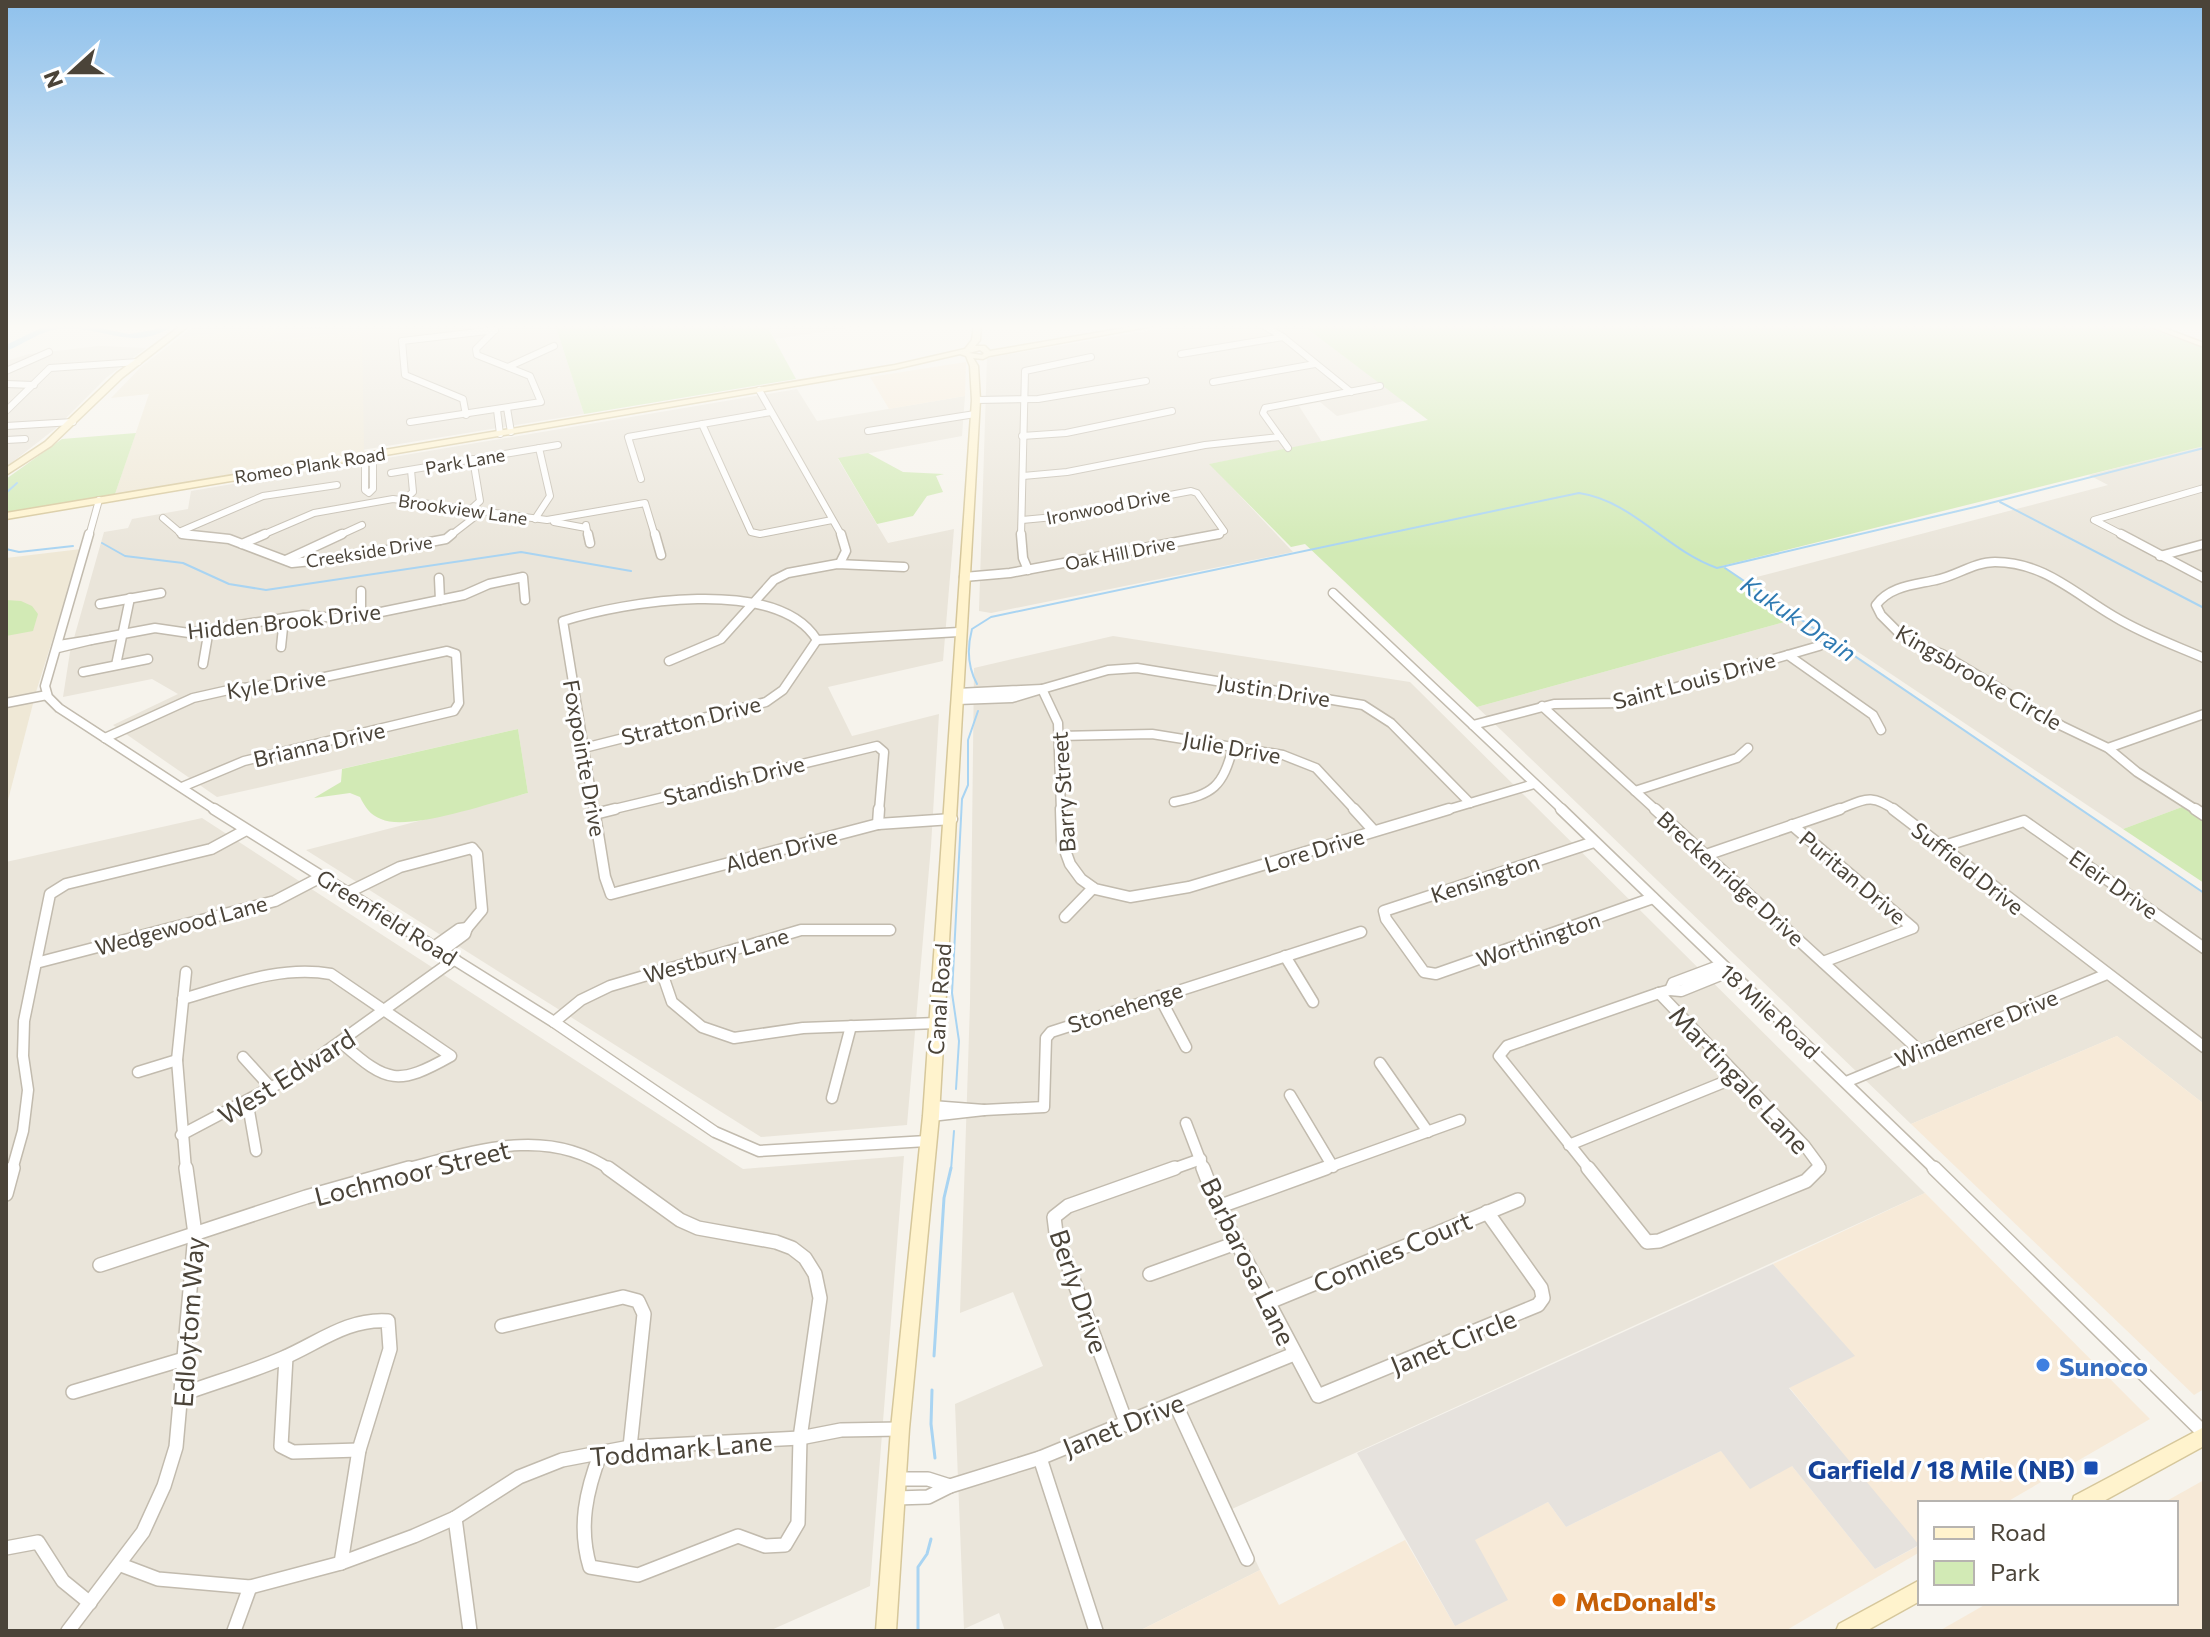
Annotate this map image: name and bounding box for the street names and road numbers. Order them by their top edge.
street label: Romeo Plank Road [233,442,387,488]
street label: Park Lane [423,443,507,479]
street label: Ironwood Drive [1044,483,1172,529]
street label: Brookview Lane [397,489,529,529]
street label: Creekside Drive [304,530,434,572]
street label: Oak Hill Drive [1063,532,1177,574]
street label: Hidden Brook Drive [186,597,382,645]
street label: Kingsbrooke Circle [1891,619,2067,735]
street label: Saint Louis Drive [1610,645,1778,715]
street label: Kyle Drive [225,664,327,704]
street label: Justin Drive [1216,668,1332,712]
street label: Foxpointe Drive [558,677,612,839]
street label: Stratton Drive [618,690,764,750]
street label: Brianna Drive [251,716,387,772]
street label: Julie Drive [1181,725,1283,769]
street label: Barry Street [1045,731,1081,853]
street label: Standish Drive [661,749,807,811]
street label: Breckenridge Drive [1652,805,1810,951]
street label: Suffield Drive [1906,816,2030,920]
street label: Alden Drive [722,822,840,878]
street label: Lore Drive [1261,822,1367,878]
street label: Puritan Drive [1794,825,1912,929]
street label: Eleir Drive [2064,844,2164,924]
street label: Kensington [1427,848,1543,908]
street label: Greenfield Road [312,863,462,971]
street label: Wedgewood Lane [92,889,270,961]
street label: Worthington [1472,905,1604,973]
street label: Westbury Lane [640,921,792,989]
street label: Canal Road [922,942,956,1056]
street label: 18 Mile Road [1715,958,1825,1064]
street label: Stonehenge [1064,976,1186,1038]
street label: Windemere Drive [1891,983,2061,1073]
street label: Martingale Lane [1664,999,1816,1159]
street label: West Edward [212,1022,360,1130]
street label: Lochmoor Street [311,1133,513,1211]
street label: Barbarosa Lane [1195,1172,1303,1350]
street label: Connies Court [1308,1204,1476,1298]
street label: Berly Drive [1044,1225,1116,1357]
street label: Edloytom Way [167,1236,209,1408]
street label: Janet Circle [1386,1302,1520,1380]
street label: Janet Drive [1058,1386,1188,1462]
street label: Toddmark Lane [588,1425,774,1471]

